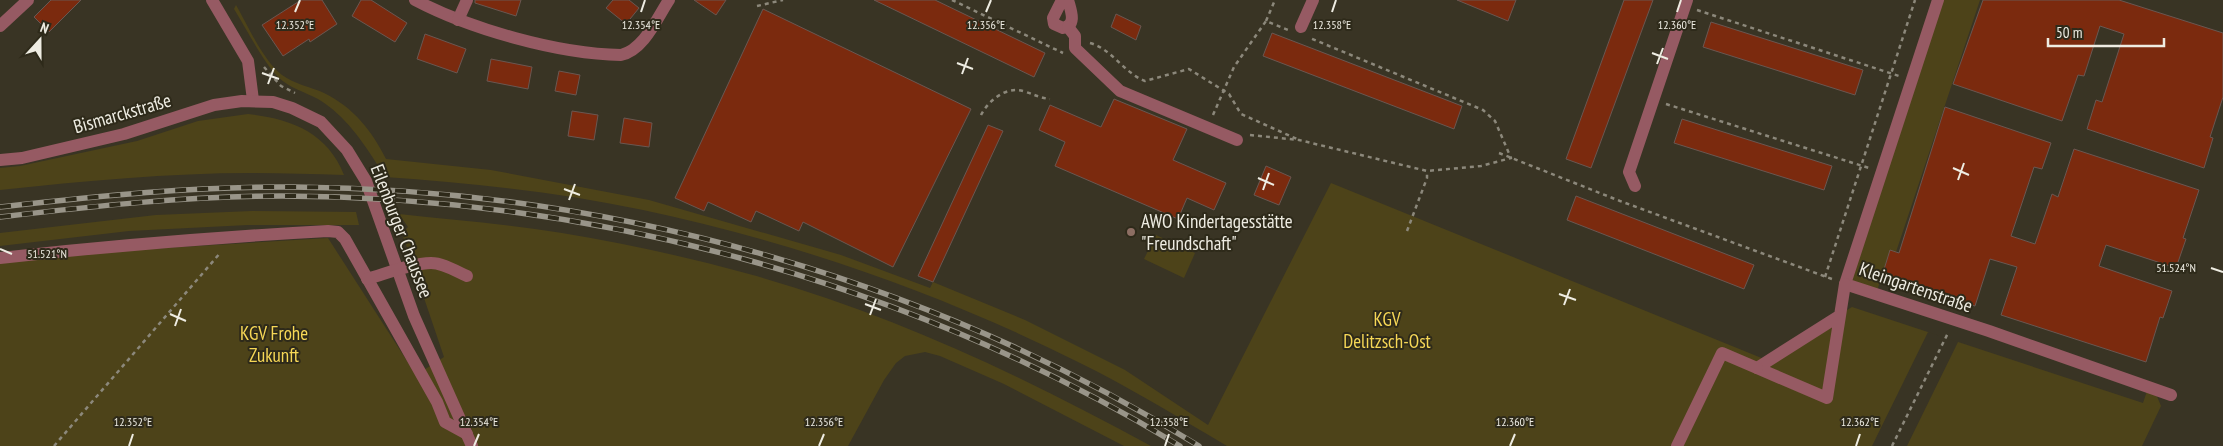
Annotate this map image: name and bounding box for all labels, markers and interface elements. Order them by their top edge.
north arrow [15,15,65,65]
scale bar [2048,15,2164,47]
text: 12.352°E [276,17,314,32]
text: 12.354°E [622,17,660,32]
text: 12.356°E [967,17,1005,32]
text: 12.358°E [1313,17,1351,32]
text: 12.360°E [1658,17,1696,32]
text: N [38,18,51,38]
text: 50 m [2056,23,2082,42]
street label: Bismarckstraße [70,88,174,138]
street label: Eilenburger Chaussee [366,161,439,301]
place label: AWO Kindertagesstätte "Freundschaft" [1141,209,1293,255]
marker: AWO Kindertagesstätte "Freundschaft" [1125,226,1137,238]
text: 51.521°N [27,246,67,261]
street label: Kleingartenstraße [1856,256,1976,318]
text: 51.524°N [2156,260,2196,275]
park label: KGV Delitzsch-Ost [1343,307,1432,353]
park label: KGV Frohe Zukunft [240,321,308,367]
text: 12.352°E [114,414,152,429]
text: 12.354°E [460,414,498,429]
text: 12.356°E [805,414,843,429]
text: 12.358°E [1150,414,1188,429]
text: 12.360°E [1496,414,1534,429]
text: 12.362°E [1841,414,1879,429]

